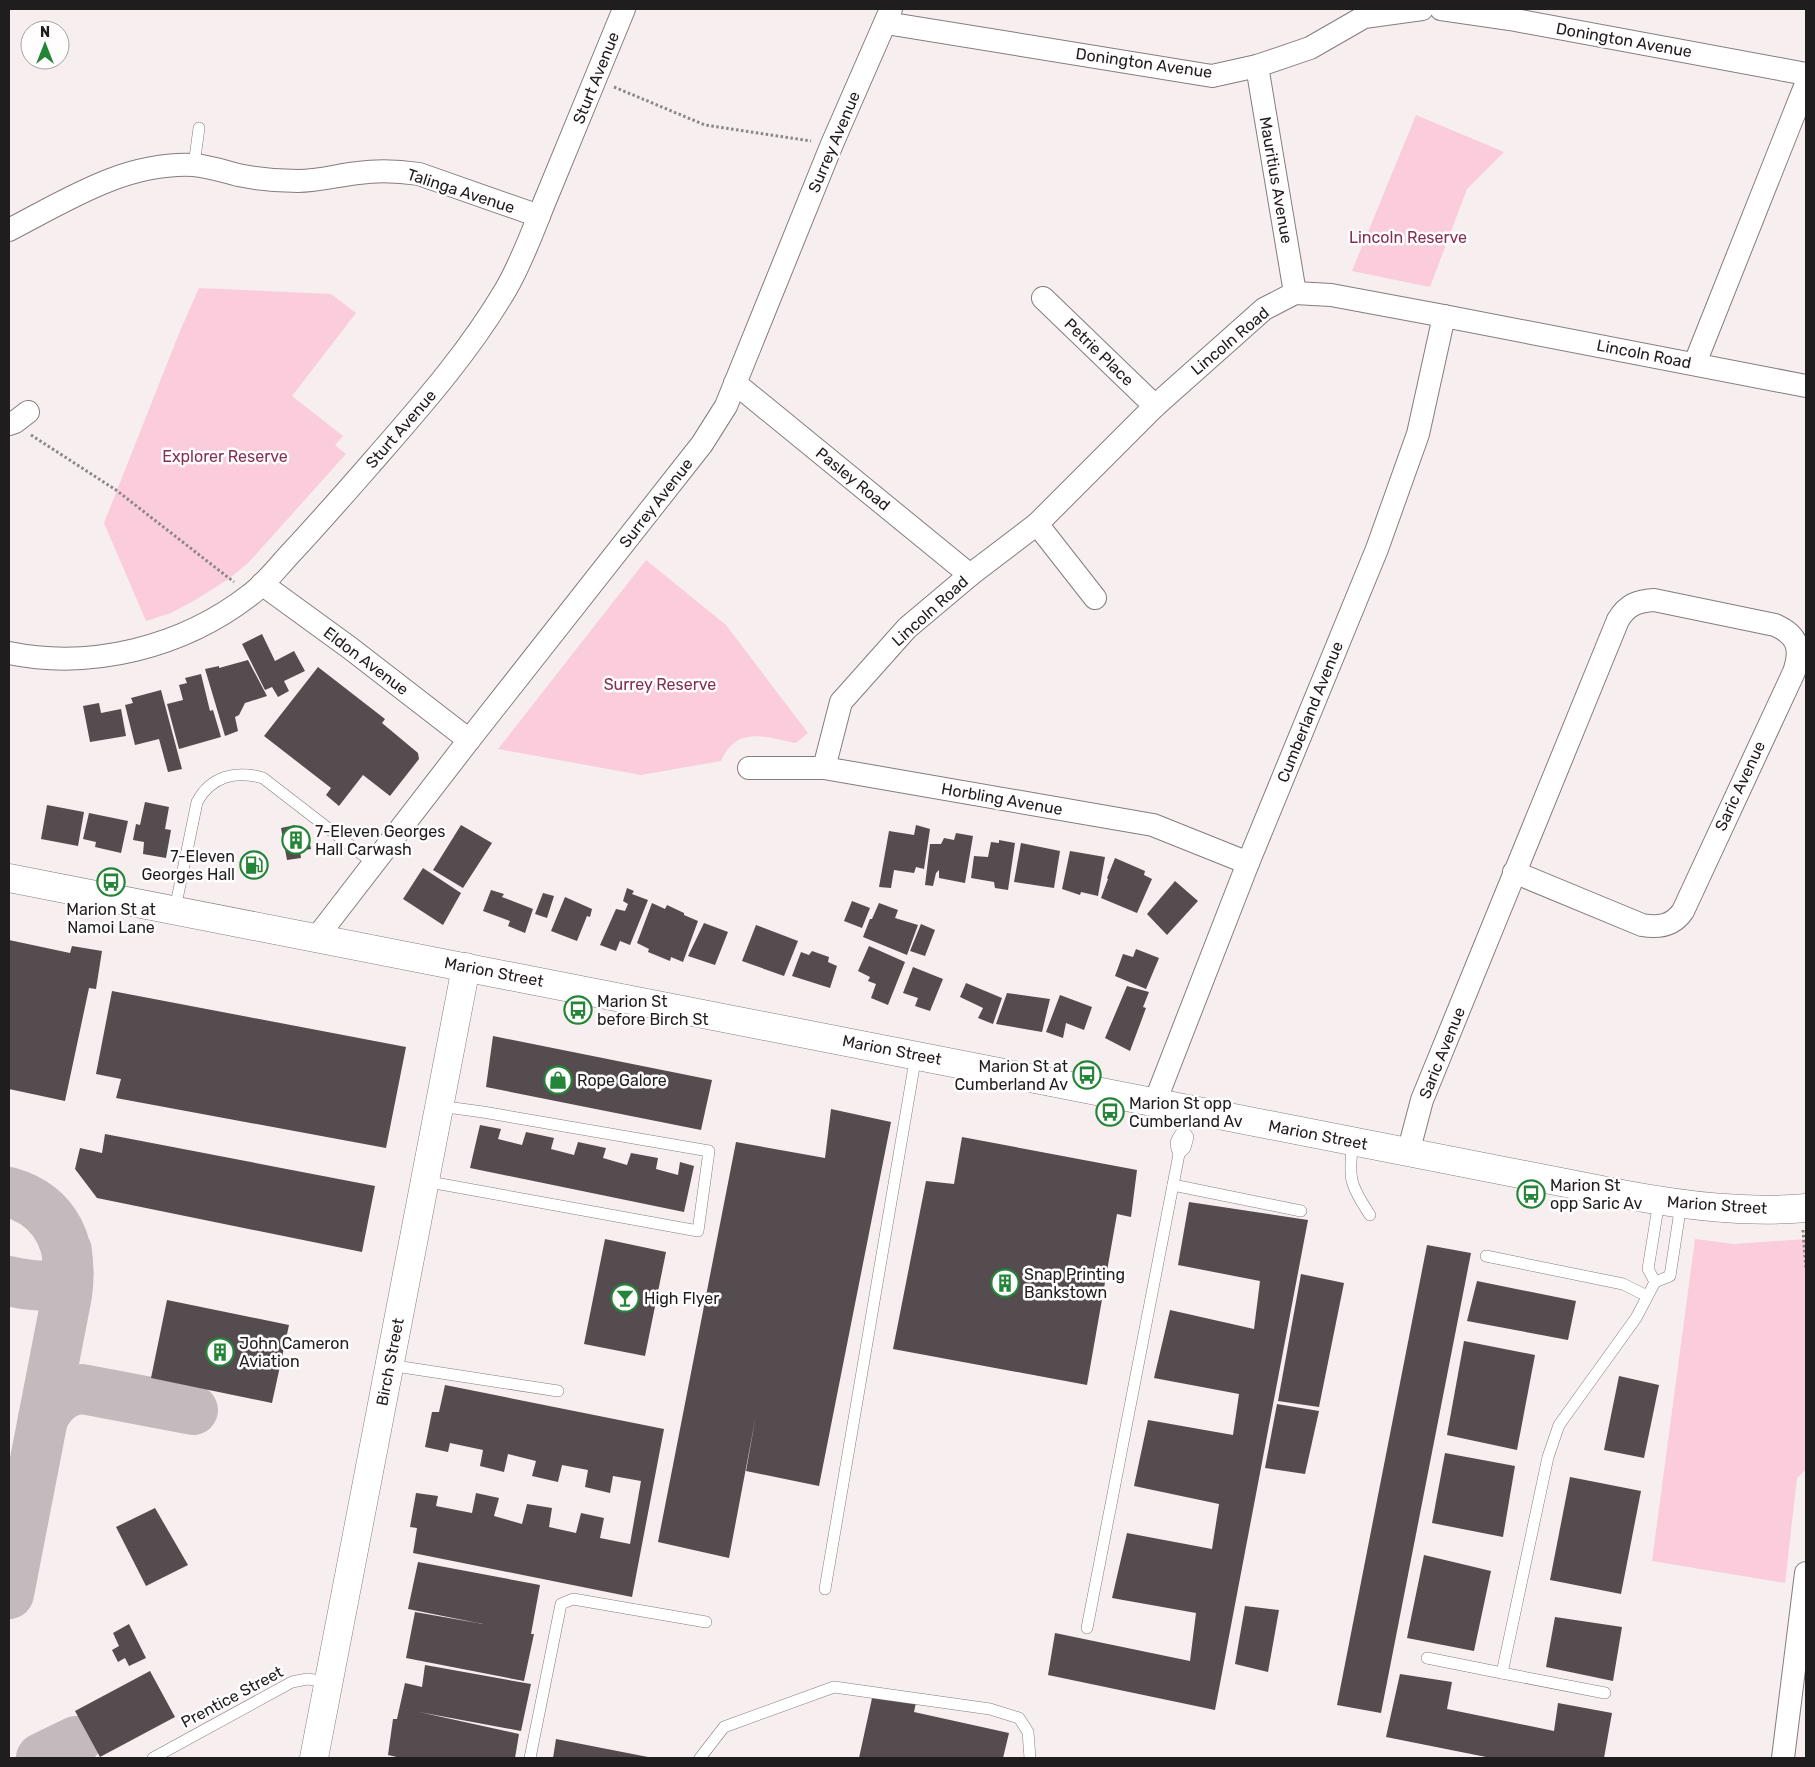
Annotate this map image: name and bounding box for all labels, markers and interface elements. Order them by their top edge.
street label: Donington Avenue [1555,19,1693,61]
north arrow [20,20,70,70]
text: N [40,24,50,41]
street label: Sturt Avenue [569,29,623,127]
street label: Donington Avenue [1074,44,1214,82]
street label: Surrey Avenue [804,88,864,196]
street label: Mauritius Avenue [1255,115,1297,245]
street label: Talinga Avenue [405,165,517,217]
park label: Lincoln Reserve [1349,228,1467,247]
street label: Lincoln Road [1187,303,1273,379]
street label: Petrie Place [1060,314,1138,390]
street label: Lincoln Road [1595,336,1693,372]
street label: Sturt Avenue [362,386,440,472]
street label: Pasley Road [812,443,894,515]
park label: Explorer Reserve [162,447,288,466]
street label: Surrey Avenue [615,454,697,551]
street label: Lincoln Road [888,572,972,650]
street label: Eldon Avenue [320,623,412,699]
street label: Cumberland Avenue [1273,639,1347,785]
park label: Surrey Reserve [604,675,716,694]
street label: Saric Avenue [1711,738,1769,834]
street label: Horbling Avenue [940,779,1064,819]
place label: 7-Eleven Georges Hall Carwash [315,822,445,859]
building icon: 7-Eleven Georges Hall Carwash [281,825,311,855]
place label: 7-Eleven Georges Hall [141,847,235,884]
fuel station icon: 7-Eleven Georges Hall [239,850,269,880]
bus stop icon: Marion St at Namoi Lane [96,867,126,897]
place label: Marion St at Namoi Lane [66,900,156,937]
street label: Marion Street [443,953,545,991]
place label: Marion St before Birch St [597,992,709,1029]
bus stop icon: Marion St before Birch St [563,995,593,1025]
street label: Saric Avenue [1415,1004,1469,1102]
street label: Marion Street [841,1031,943,1069]
place label: Marion St at Cumberland Av [954,1057,1068,1094]
bus stop icon: Marion St at Cumberland Av [1072,1060,1102,1090]
shop icon: Rope Galore [543,1065,573,1095]
place label: Rope Galore [577,1071,667,1090]
place label: Marion St opp Cumberland Av [1129,1094,1243,1131]
bus stop icon: Marion St opp Cumberland Av [1095,1097,1125,1127]
street label: Marion Street [1267,1116,1369,1154]
place label: Marion St opp Saric Av [1550,1176,1642,1213]
bus stop icon: Marion St opp Saric Av [1516,1179,1546,1209]
street label: Marion Street [1666,1192,1768,1218]
place label: Snap Printing Bankstown [1024,1265,1125,1302]
building icon: Snap Printing Bankstown [990,1268,1020,1298]
bar icon: High Flyer [610,1283,640,1313]
place label: High Flyer [644,1289,719,1308]
street label: Birch Street [372,1316,408,1408]
place label: John Cameron Aviation [239,1334,349,1371]
building icon: John Cameron Aviation [205,1337,235,1367]
street label: Prentice Street [178,1662,286,1732]

